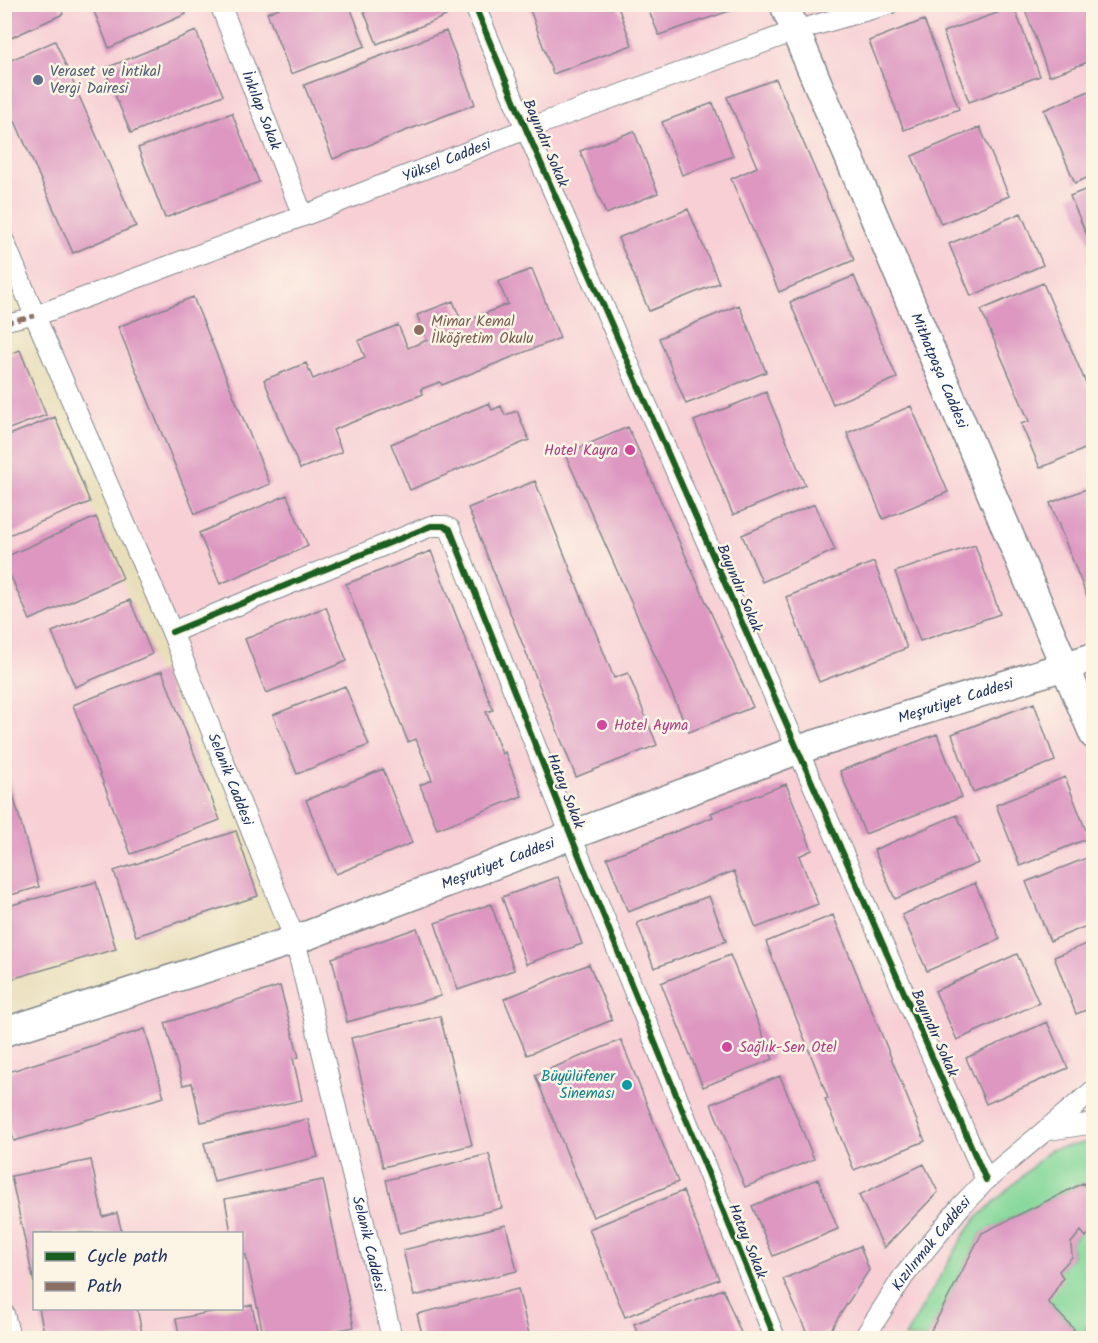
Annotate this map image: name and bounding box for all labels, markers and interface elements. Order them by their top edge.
place label: Veraset ve İntikal Vergi Dairesi [50,60,161,101]
street label: İnkılap Sokak [234,67,287,155]
marker: Veraset ve İntikal Vergi Dairesi [31,73,45,87]
street label: Bayındır Sokak [516,96,575,192]
street label: Yüksel Caddesi [399,132,496,189]
street label: Mithatpaşa Caddesi [903,309,974,434]
place label: Mimar Kemal İlköğretim Okulu [431,310,534,351]
marker: Mimar Kemal İlköğretim Okulu [412,323,426,337]
place label: Hotel Kayra [544,439,618,463]
marker: Hotel Kayra [623,443,637,457]
street label: Bayındır Sokak [710,541,769,637]
street label: Meşrutiyet Caddesi [895,672,1018,731]
place label: Hotel Ayma [614,714,688,738]
marker: Hotel Ayma [595,718,609,732]
street label: Selanik Caddesi [201,730,260,831]
street label: Hatay Sokak [540,750,591,833]
street label: Meşrutiyet Caddesi [438,831,560,897]
street label: Bayındır Sokak [904,986,965,1082]
place label: Sağlık-Sen Otel [739,1036,837,1060]
marker: Sağlık-Sen Otel [720,1040,734,1054]
place label: Büyülüfener Sineması [541,1065,616,1106]
marker: Büyülüfener Sineması [620,1078,634,1092]
street label: Kızılırmak Caddesi [886,1190,978,1296]
street label: Selanik Caddesi [345,1194,392,1296]
street label: Hatay Sokak [721,1200,773,1283]
legend [33,1232,243,1310]
text: Cycle path [87,1243,168,1272]
text: Path [87,1273,122,1302]

